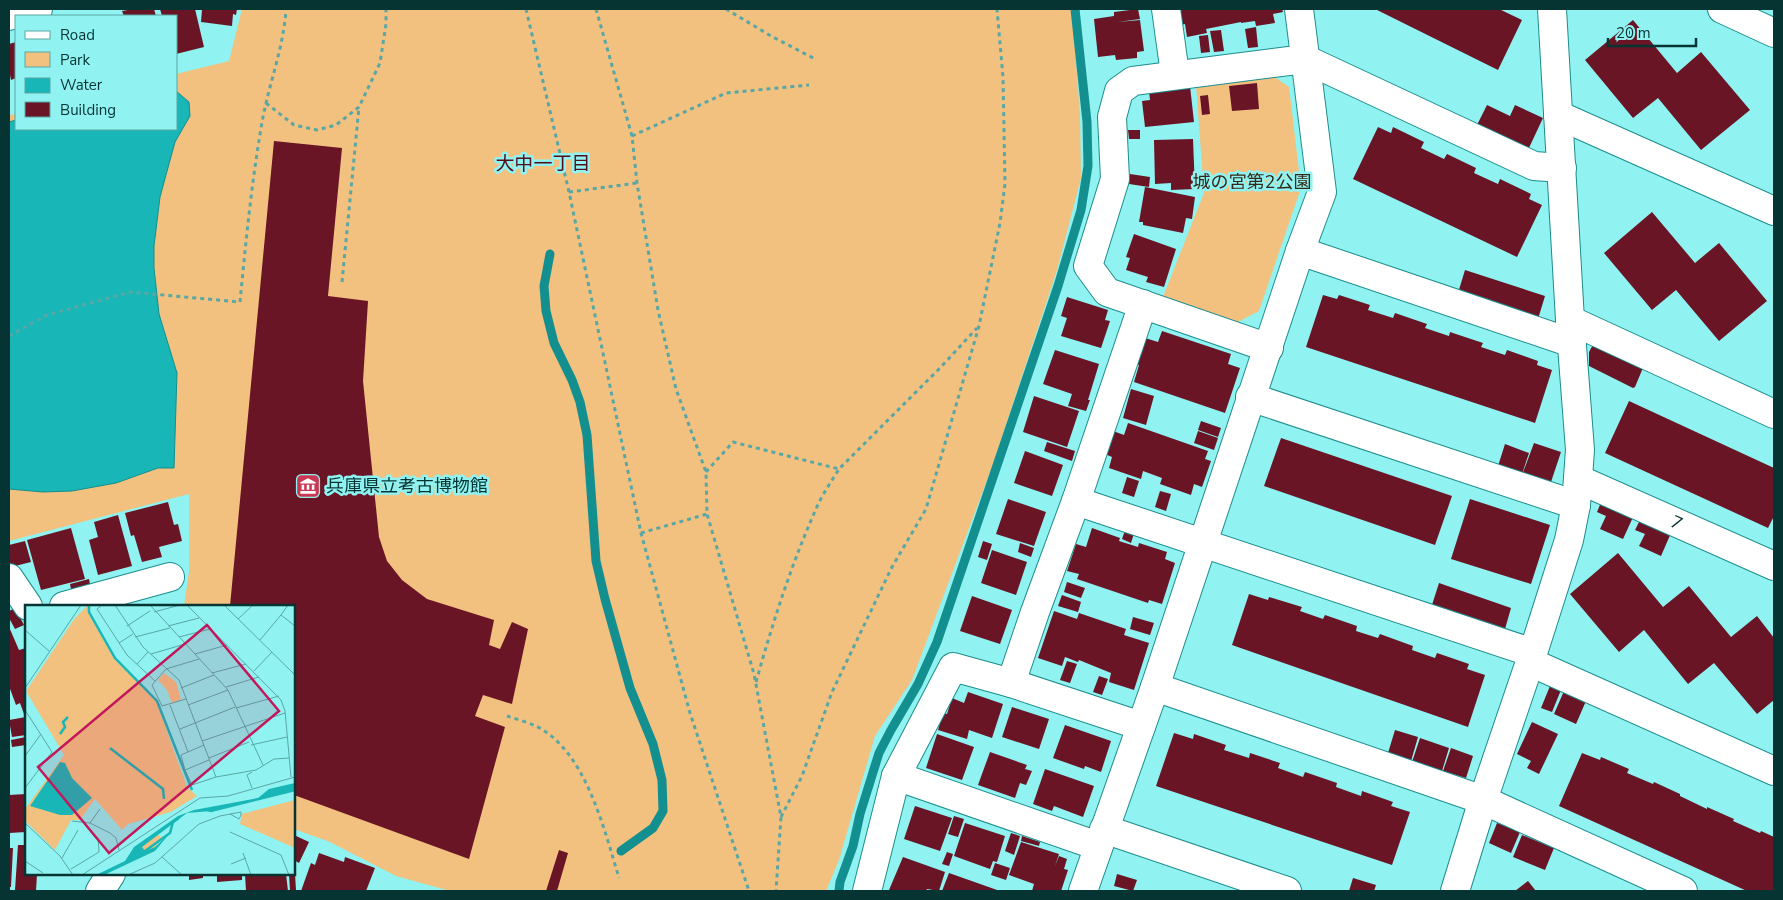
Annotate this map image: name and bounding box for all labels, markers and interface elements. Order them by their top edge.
legend [15,15,178,130]
scale bar [1608,15,1696,47]
text: 20 m [1616,23,1651,43]
text: Road [60,25,95,45]
text: Park [60,50,90,70]
text: Water [60,75,103,95]
text: Building [60,100,116,120]
district label: 大中一丁目 [495,151,591,177]
park label: 城の宮第2公園 [1193,170,1311,194]
museum icon: 兵庫県立考古博物館 [295,473,321,499]
place label: 兵庫県立考古博物館 [326,474,488,498]
street label: 7 [1667,510,1687,536]
inset map [25,605,295,875]

